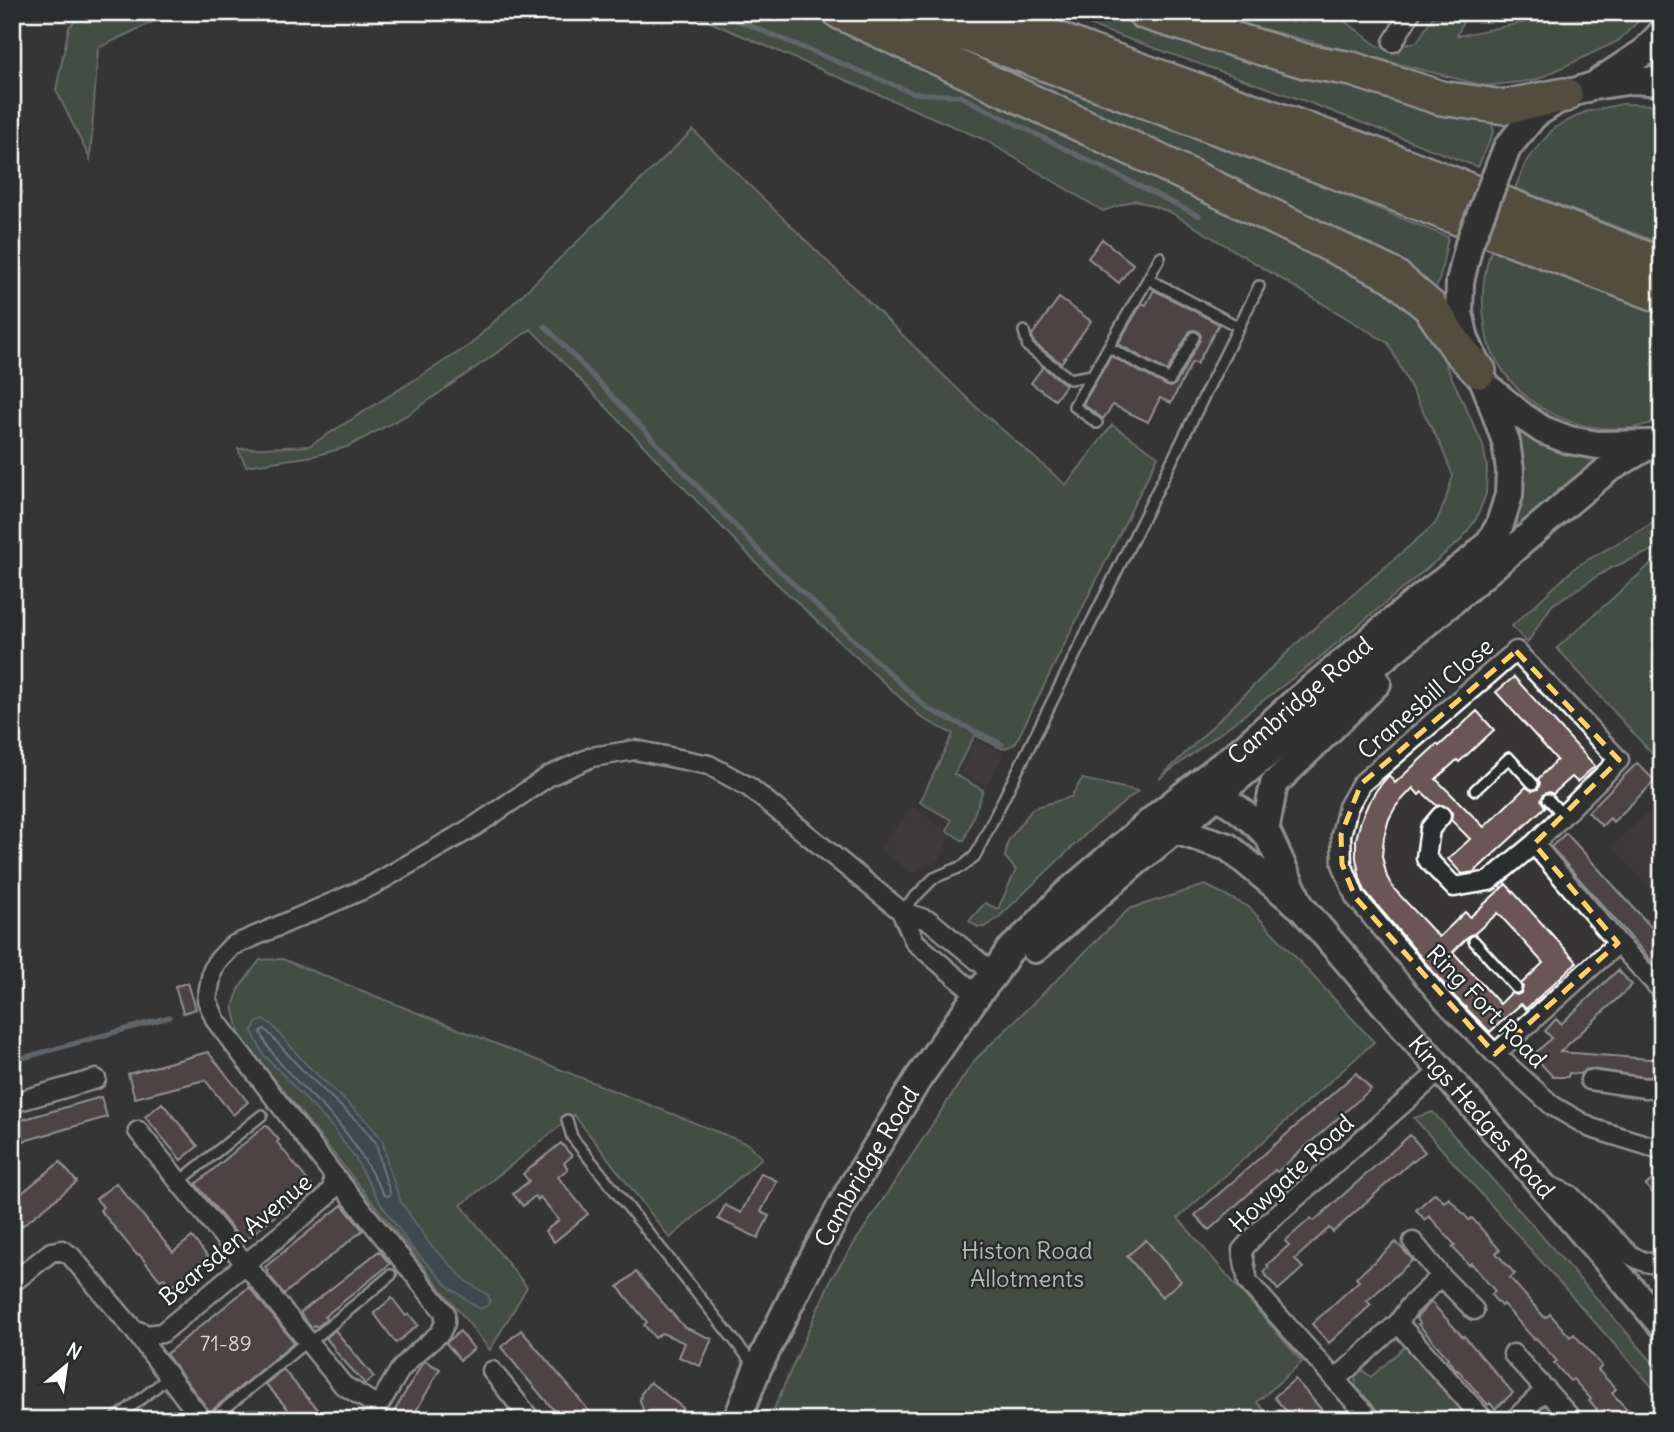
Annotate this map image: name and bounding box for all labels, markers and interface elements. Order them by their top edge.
street label: Cambridge Road [1221,630,1378,770]
street label: Cranesbill Close [1351,631,1499,765]
street label: Ring Fort Road [1421,938,1553,1074]
street label: Kings Hedges Road [1402,1028,1562,1204]
street label: Cambridge Road [807,1081,925,1252]
street label: Howgate Road [1222,1108,1360,1238]
street label: Bearsden Avenue [153,1166,317,1312]
park label: Histon Road Allotments [962,1235,1093,1293]
north arrow [32,1330,102,1400]
house number: 71-89 [200,1330,252,1357]
text: N [63,1337,86,1365]

